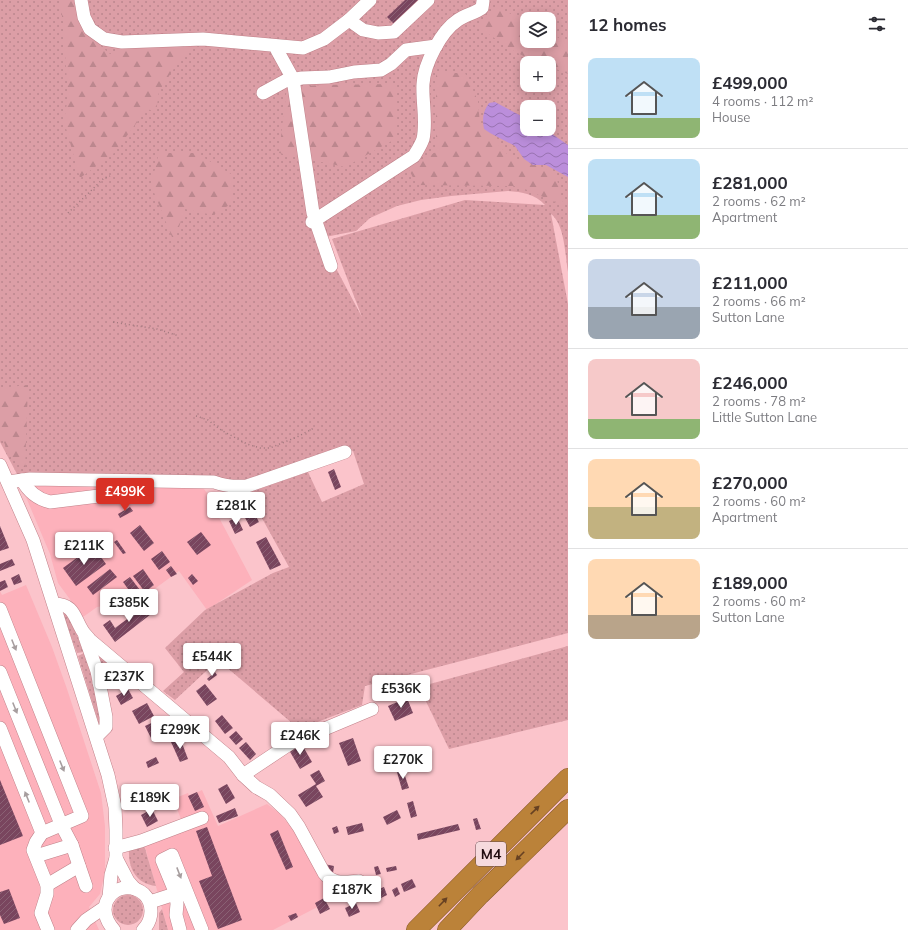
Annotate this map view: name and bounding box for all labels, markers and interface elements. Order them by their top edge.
map controls [520,12,556,136]
button: layers [520,12,556,48]
icon: filters [866,13,888,35]
text: 12 homes [588,14,667,35]
button: + [520,56,556,92]
text: £499,000 [712,72,788,93]
icon: home [620,74,668,122]
text: 4 rooms · 112 m² [712,93,813,109]
button: − [520,100,556,136]
text: House [712,109,750,125]
text: £281,000 [712,172,788,193]
icon: home [620,175,668,223]
text: 2 rooms · 62 m² [712,193,806,209]
text: Apartment [712,209,777,225]
text: £211,000 [712,272,788,293]
icon: home [620,275,668,323]
text: 2 rooms · 66 m² [712,293,806,309]
text: Sutton Lane [712,309,784,325]
text: £246,000 [712,372,788,393]
icon: home [620,375,668,423]
text: 2 rooms · 78 m² [712,393,806,409]
text: Little Sutton Lane [712,409,817,425]
text: £270,000 [712,472,788,493]
icon: home [620,475,668,523]
pin: £499K [97,478,153,512]
text: £499K [105,483,145,499]
pin: £281K [208,492,264,526]
text: 2 rooms · 60 m² [712,493,806,509]
text: £281K [216,497,256,513]
text: Apartment [712,509,777,525]
pin: £211K [56,532,112,566]
text: £211K [64,537,104,553]
text: £189,000 [712,572,788,593]
icon: home [620,575,668,623]
pin: £385K [101,589,157,623]
text: 2 rooms · 60 m² [712,593,806,609]
text: £385K [109,594,149,610]
text: Sutton Lane [712,609,784,625]
one-way arrow [12,639,18,651]
pin: £544K [184,643,240,677]
text: £544K [192,648,232,664]
pin: £237K [96,663,152,697]
text: £237K [104,668,144,684]
pin: £536K [373,675,429,709]
text: £536K [381,680,421,696]
one-way arrow [12,703,18,715]
pin: £299K [152,716,208,750]
text: £299K [160,721,200,737]
pin: £246K [272,722,328,756]
text: £246K [280,727,320,743]
pin: £270K [375,746,431,780]
text: £270K [383,751,423,767]
one-way arrow [60,760,66,772]
pin: £189K [122,784,178,818]
text: £189K [130,789,170,805]
one-way arrow [24,790,30,802]
one-way arrow [530,806,540,815]
road number: M4 [476,842,506,866]
one-way arrow [515,851,525,861]
one-way arrow [177,868,183,880]
pin: £187K [324,876,380,910]
text: £187K [332,881,372,897]
one-way arrow [438,897,448,907]

